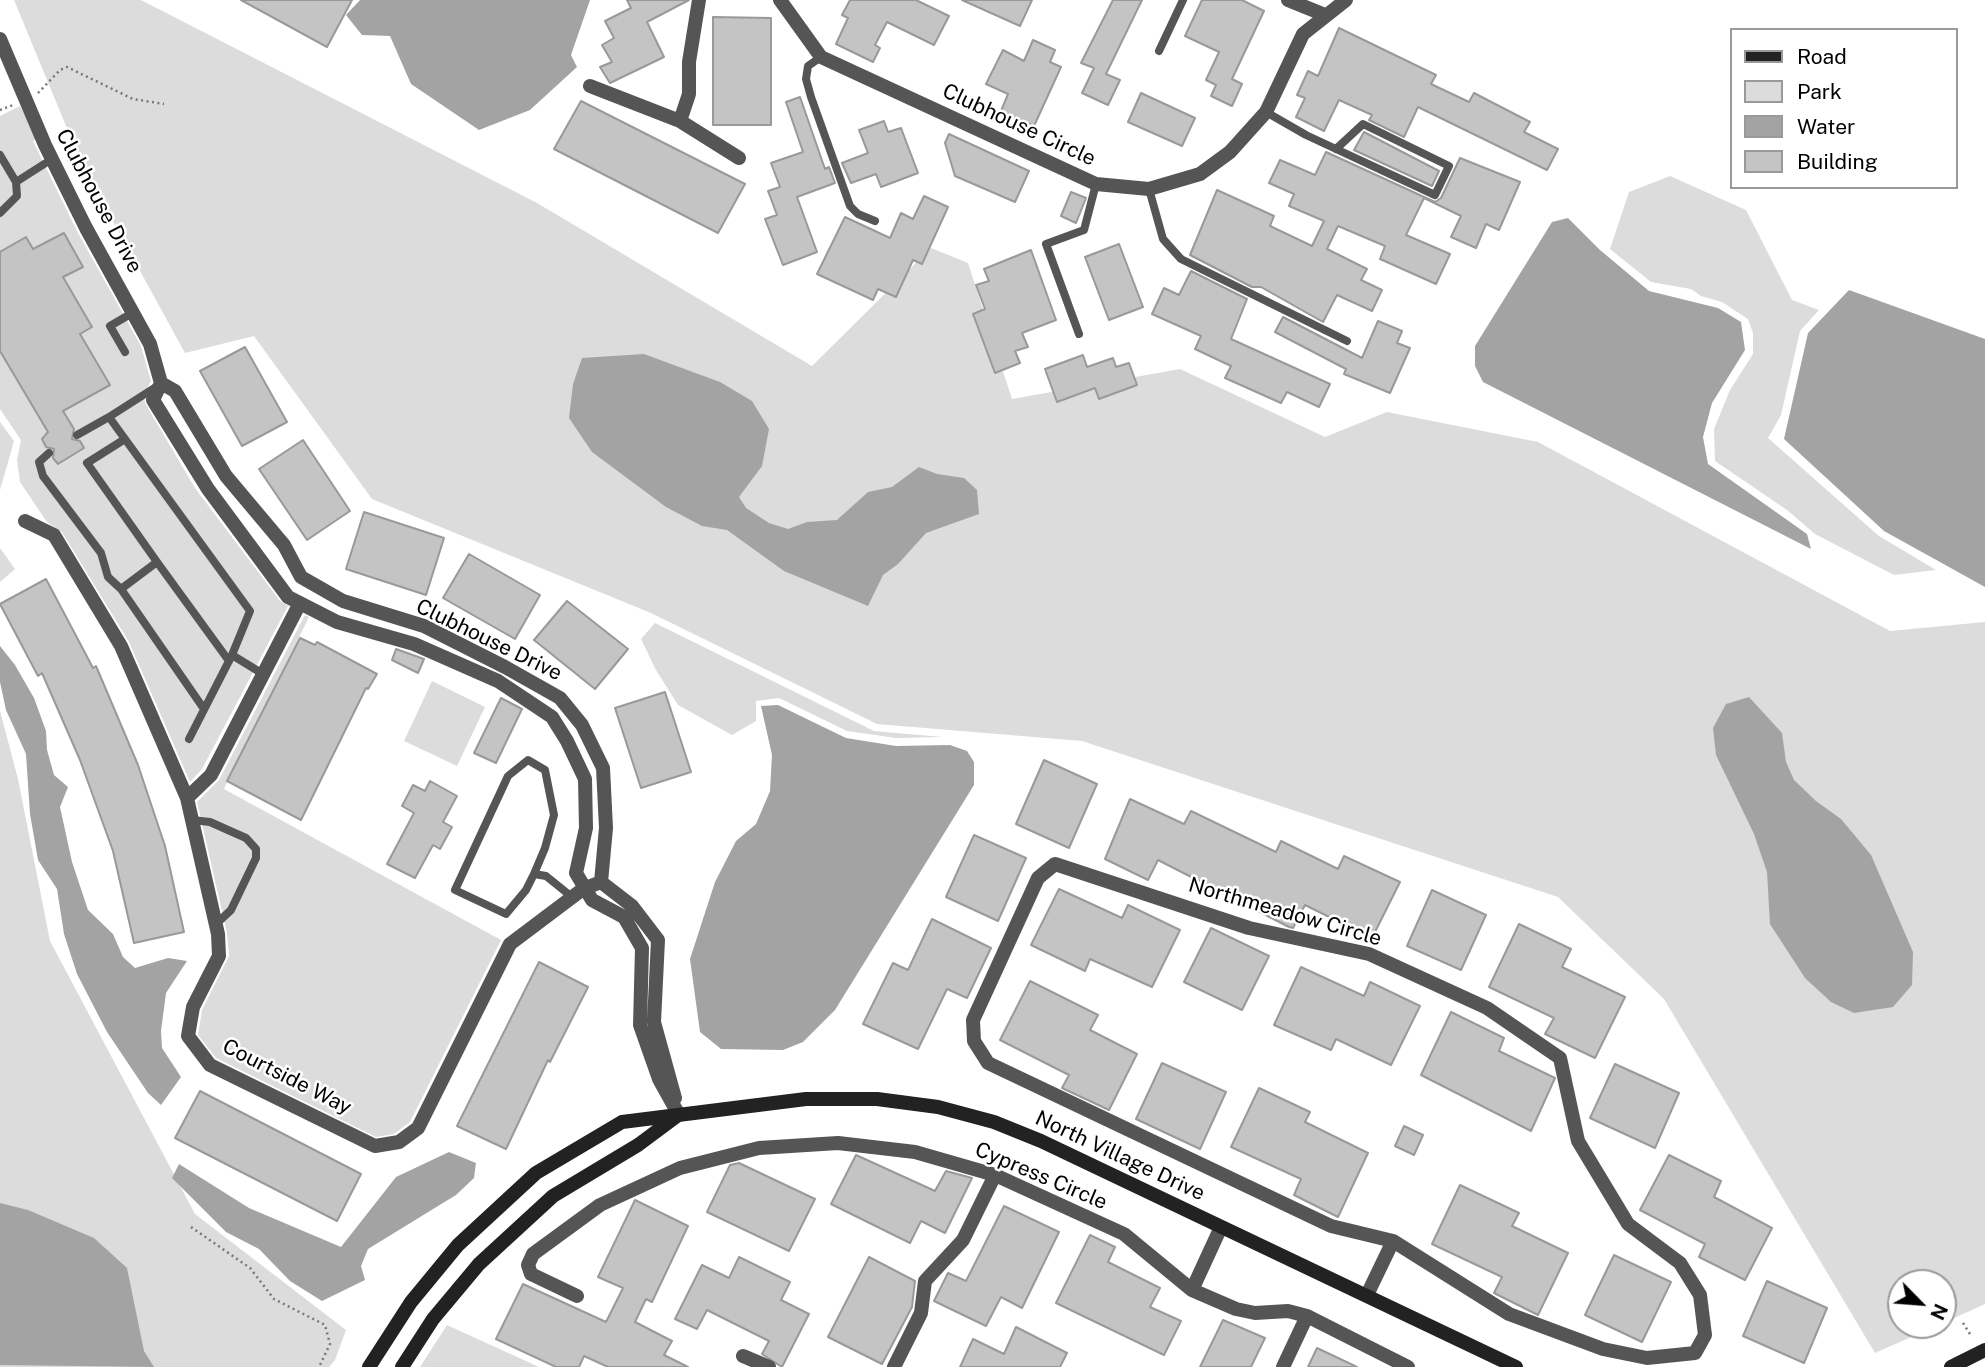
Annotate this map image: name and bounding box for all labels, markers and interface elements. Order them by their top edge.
legend [1730,28,1957,189]
text: Road [1797,44,1847,69]
street label: Clubhouse Circle [938,79,1100,171]
text: Park [1797,79,1842,104]
text: Water [1797,114,1855,139]
street label: Clubhouse Drive [50,125,148,277]
text: Building [1797,149,1878,174]
street label: Clubhouse Drive [412,594,566,686]
street label: Northmeadow Circle [1185,872,1385,952]
street label: Courtside Way [218,1034,356,1120]
street label: North Village Drive [1031,1106,1209,1206]
street label: Cypress Circle [971,1137,1111,1215]
north arrow [1887,1269,1957,1339]
text: N [1926,1301,1952,1323]

